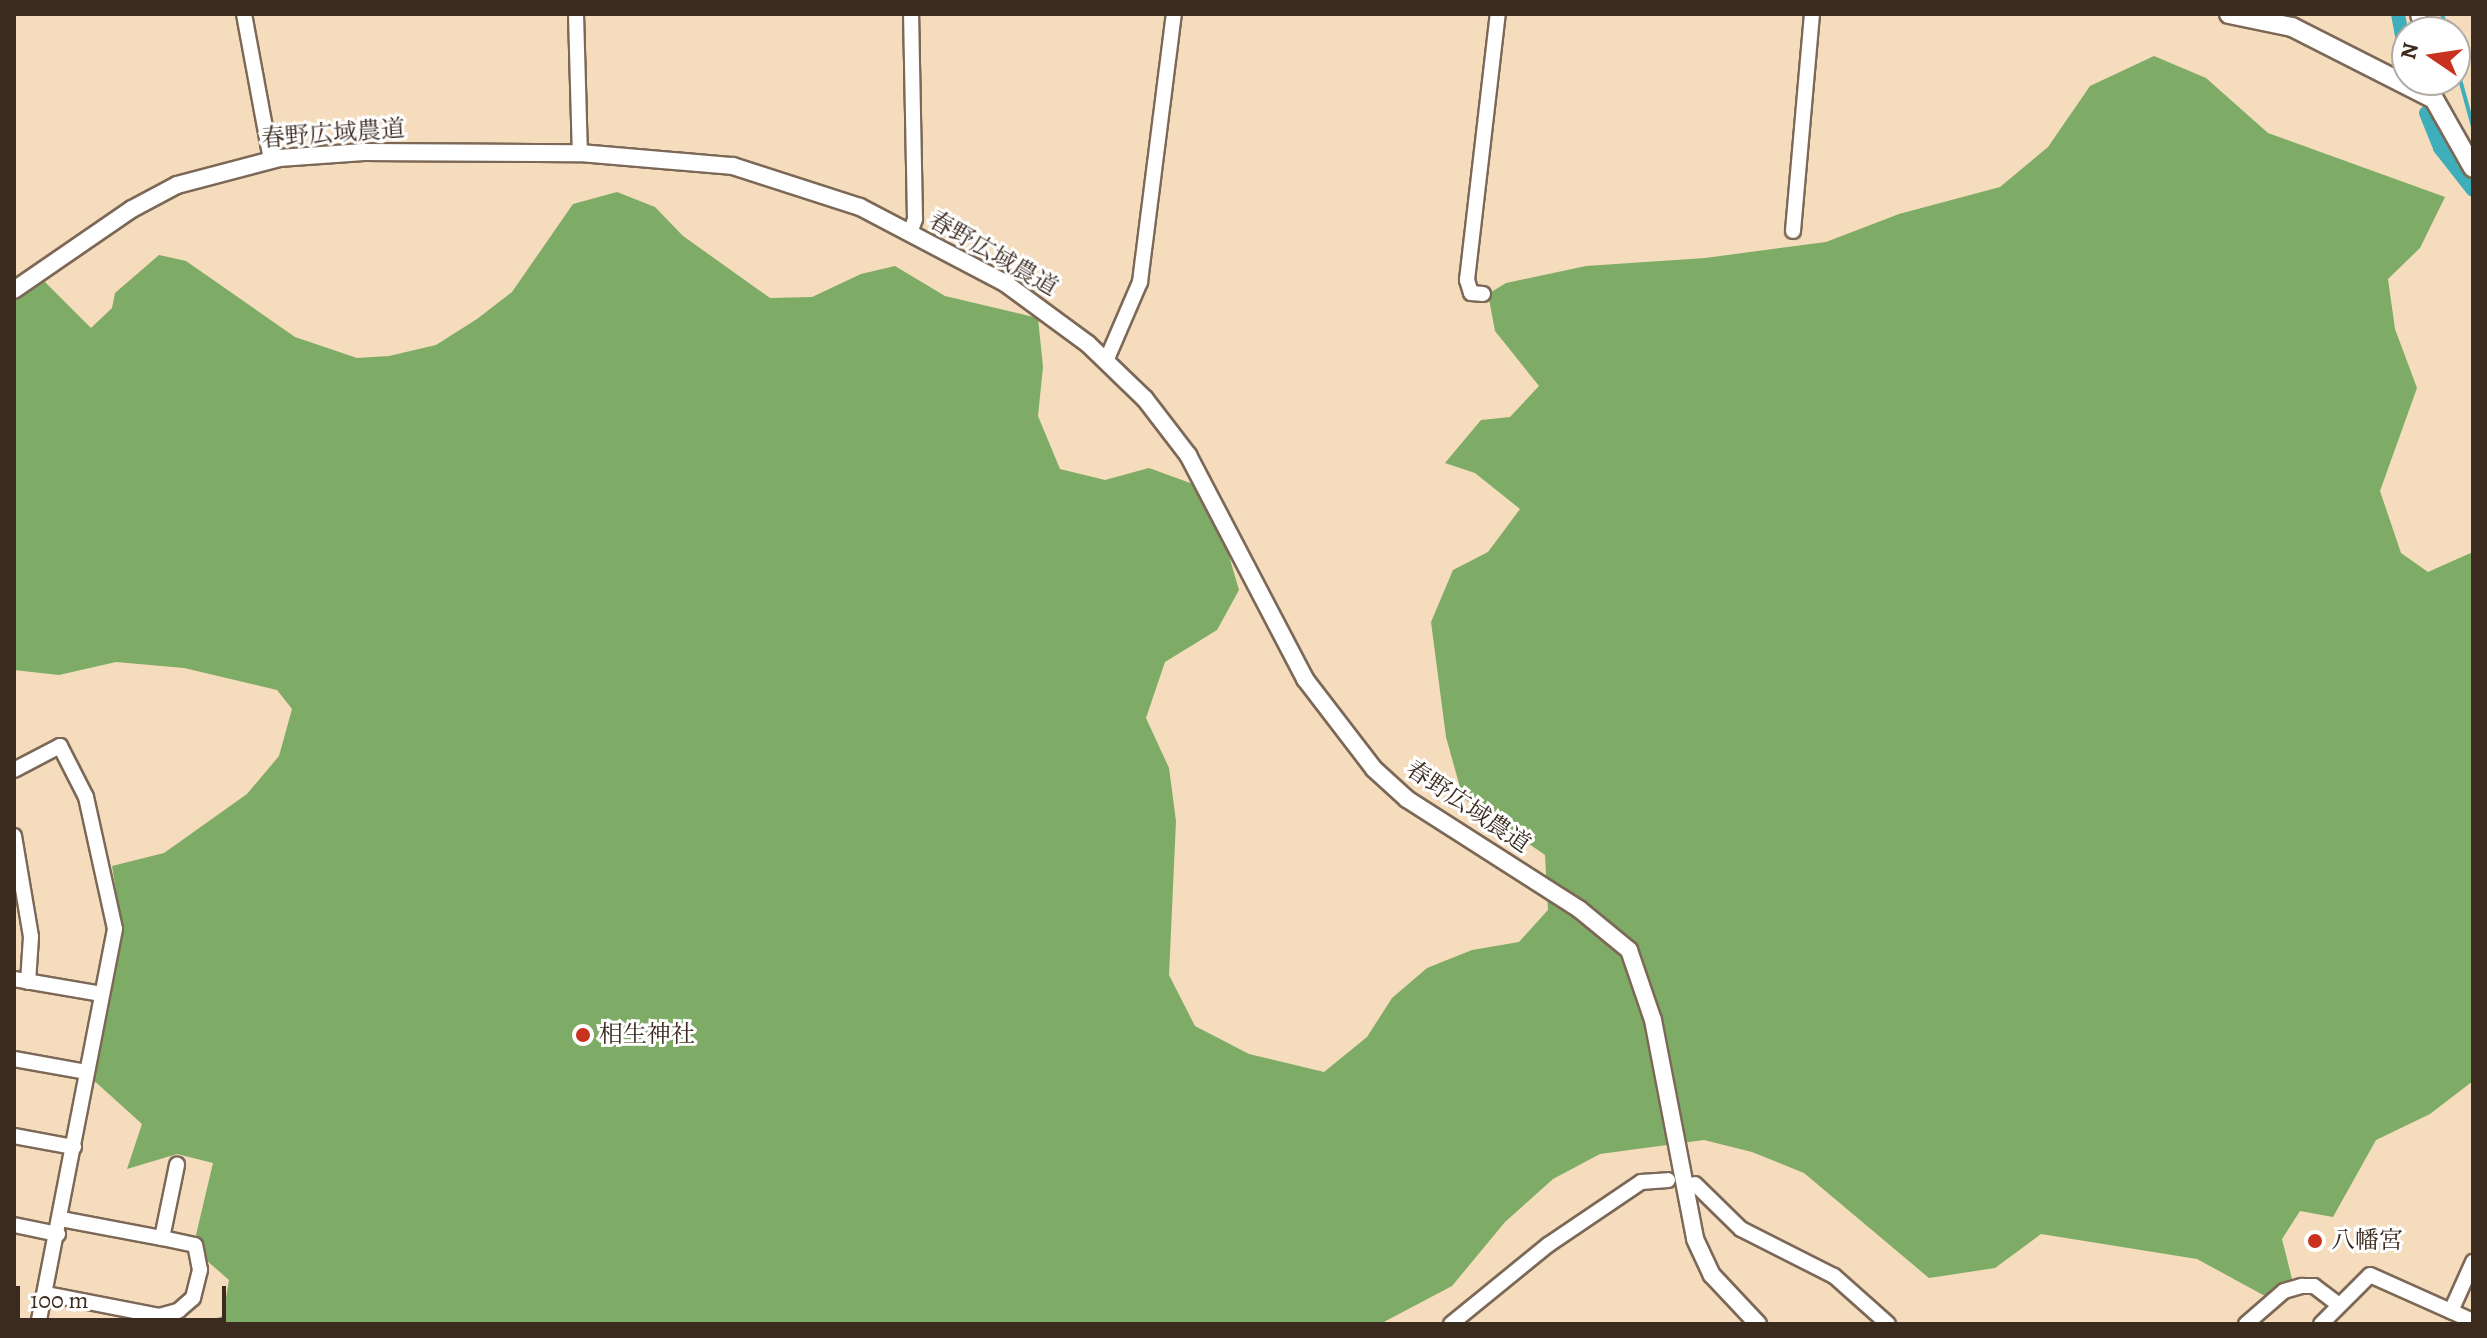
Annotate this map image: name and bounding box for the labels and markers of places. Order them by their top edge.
place label: 相生神社 [599,1021,695,1049]
marker: 相生神社 [574,1026,592,1044]
place label: 八幡宮 [2331,1227,2403,1255]
marker: 八幡宮 [2306,1232,2324,1250]

